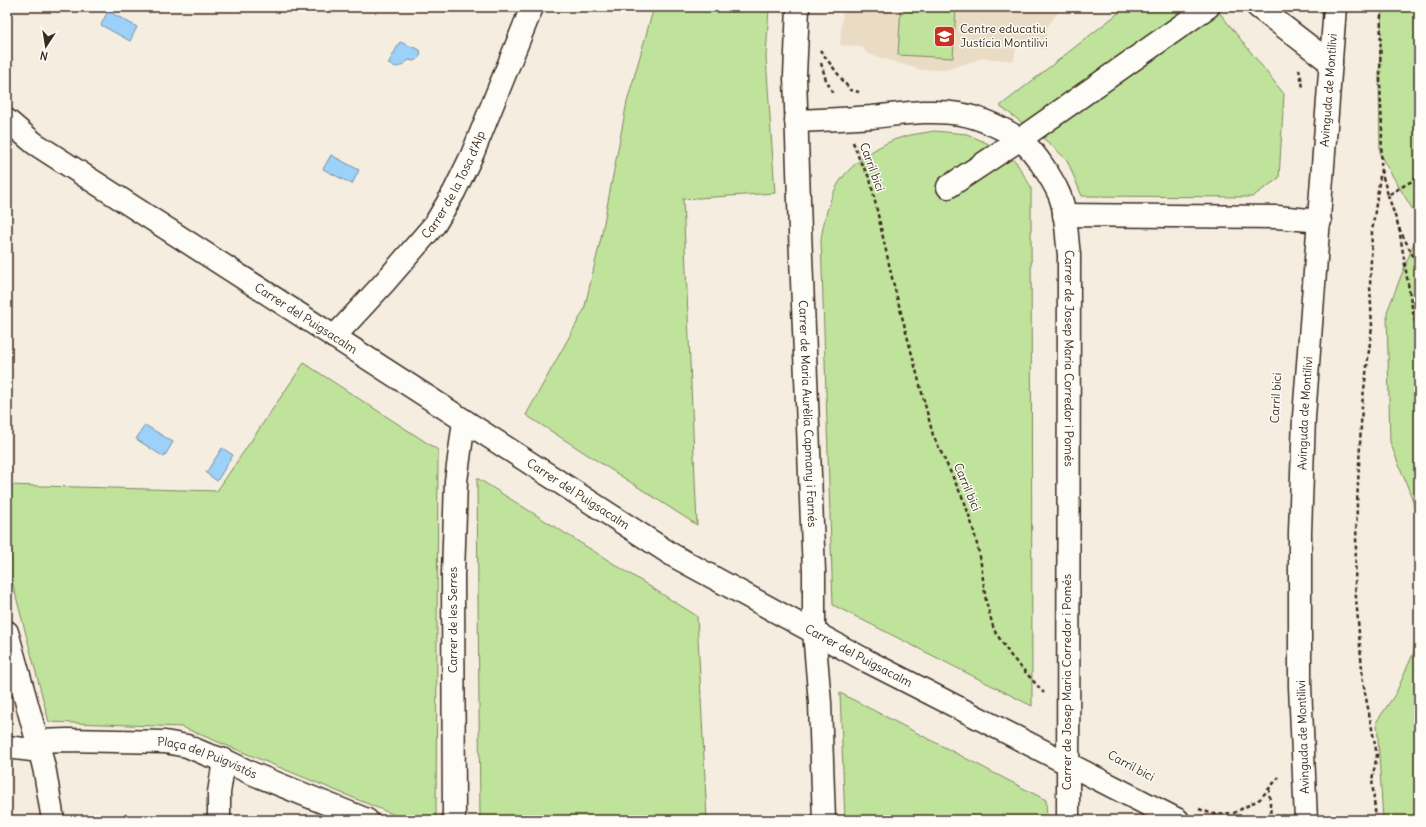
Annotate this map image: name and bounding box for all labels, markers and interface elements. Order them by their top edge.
place label: Centre educatiu Justícia Montilivi [960,21,1048,50]
school or university icon: Centre educatiu Justícia Montilivi [931,23,957,49]
north arrow [26,26,66,66]
street label: Avinguda de Montilivi [1316,33,1340,147]
text: N [39,48,49,63]
street label: Carrer de la Tosa d'Alp [418,128,488,241]
street label: Carril bici [857,140,888,193]
street label: Carrer de Josep Maria Corredor i Pomés [1061,249,1078,467]
street label: Carrer del Puigsacalm [252,279,361,357]
street label: Carrer de Maria Aurèlia Capmany i Farnés [796,300,820,528]
street label: Avinguda de Montilivi [1294,356,1316,470]
street label: Carril bici [1267,372,1284,424]
street label: Carrer del Puigsacalm [524,455,633,533]
street label: Carril bici [951,460,984,513]
street label: Carrer de les Serres [445,567,460,673]
street label: Carrer de Josep Maria Corredor i Pomés [1059,574,1074,790]
street label: Carrer del Puigsacalm [803,621,915,690]
street label: Avinguda de Montilivi [1293,680,1312,794]
street label: Plaça del Puigvistós [157,734,259,782]
street label: Carril bici [1105,747,1157,784]

